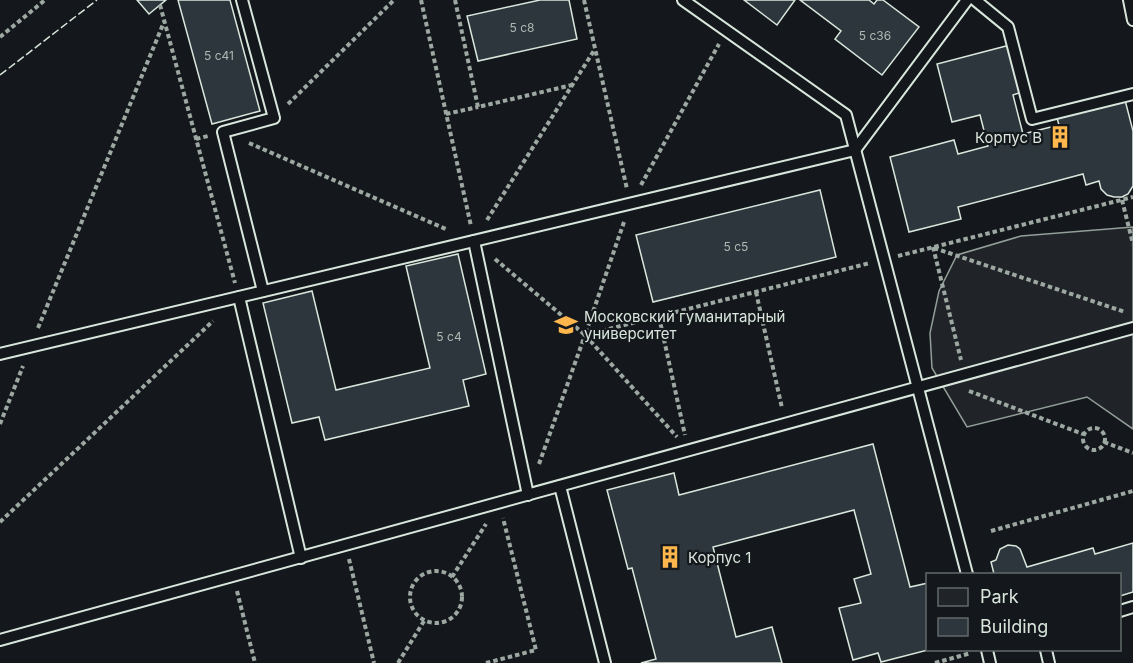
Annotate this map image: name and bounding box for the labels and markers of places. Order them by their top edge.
building icon: Корпус В [1047,124,1073,150]
place label: Корпус В [975,128,1042,147]
place label: Московский гуманитарный университет [584,307,785,343]
school or university icon: Московский гуманитарный университет [553,312,579,338]
building icon: Корпус 1 [657,544,683,570]
place label: Корпус 1 [688,548,751,567]

